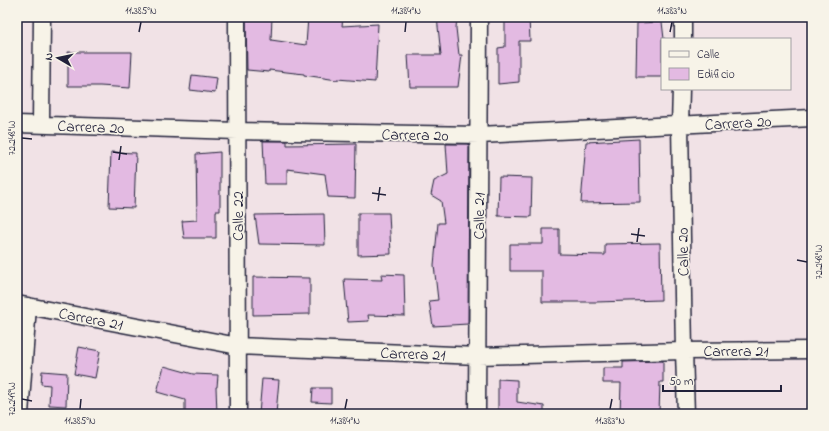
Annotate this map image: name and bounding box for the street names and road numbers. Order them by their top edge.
street label: Carrera 20 [704,110,772,138]
street label: Carrera 20 [57,115,125,141]
street label: Carrera 20 [381,123,449,149]
street label: Calle 22 [227,191,251,241]
street label: Calle 21 [468,192,492,240]
street label: Calle 20 [672,227,696,277]
street label: Carrera 21 [56,302,125,338]
street label: Carrera 21 [703,340,769,364]
street label: Carrera 21 [380,342,446,368]

